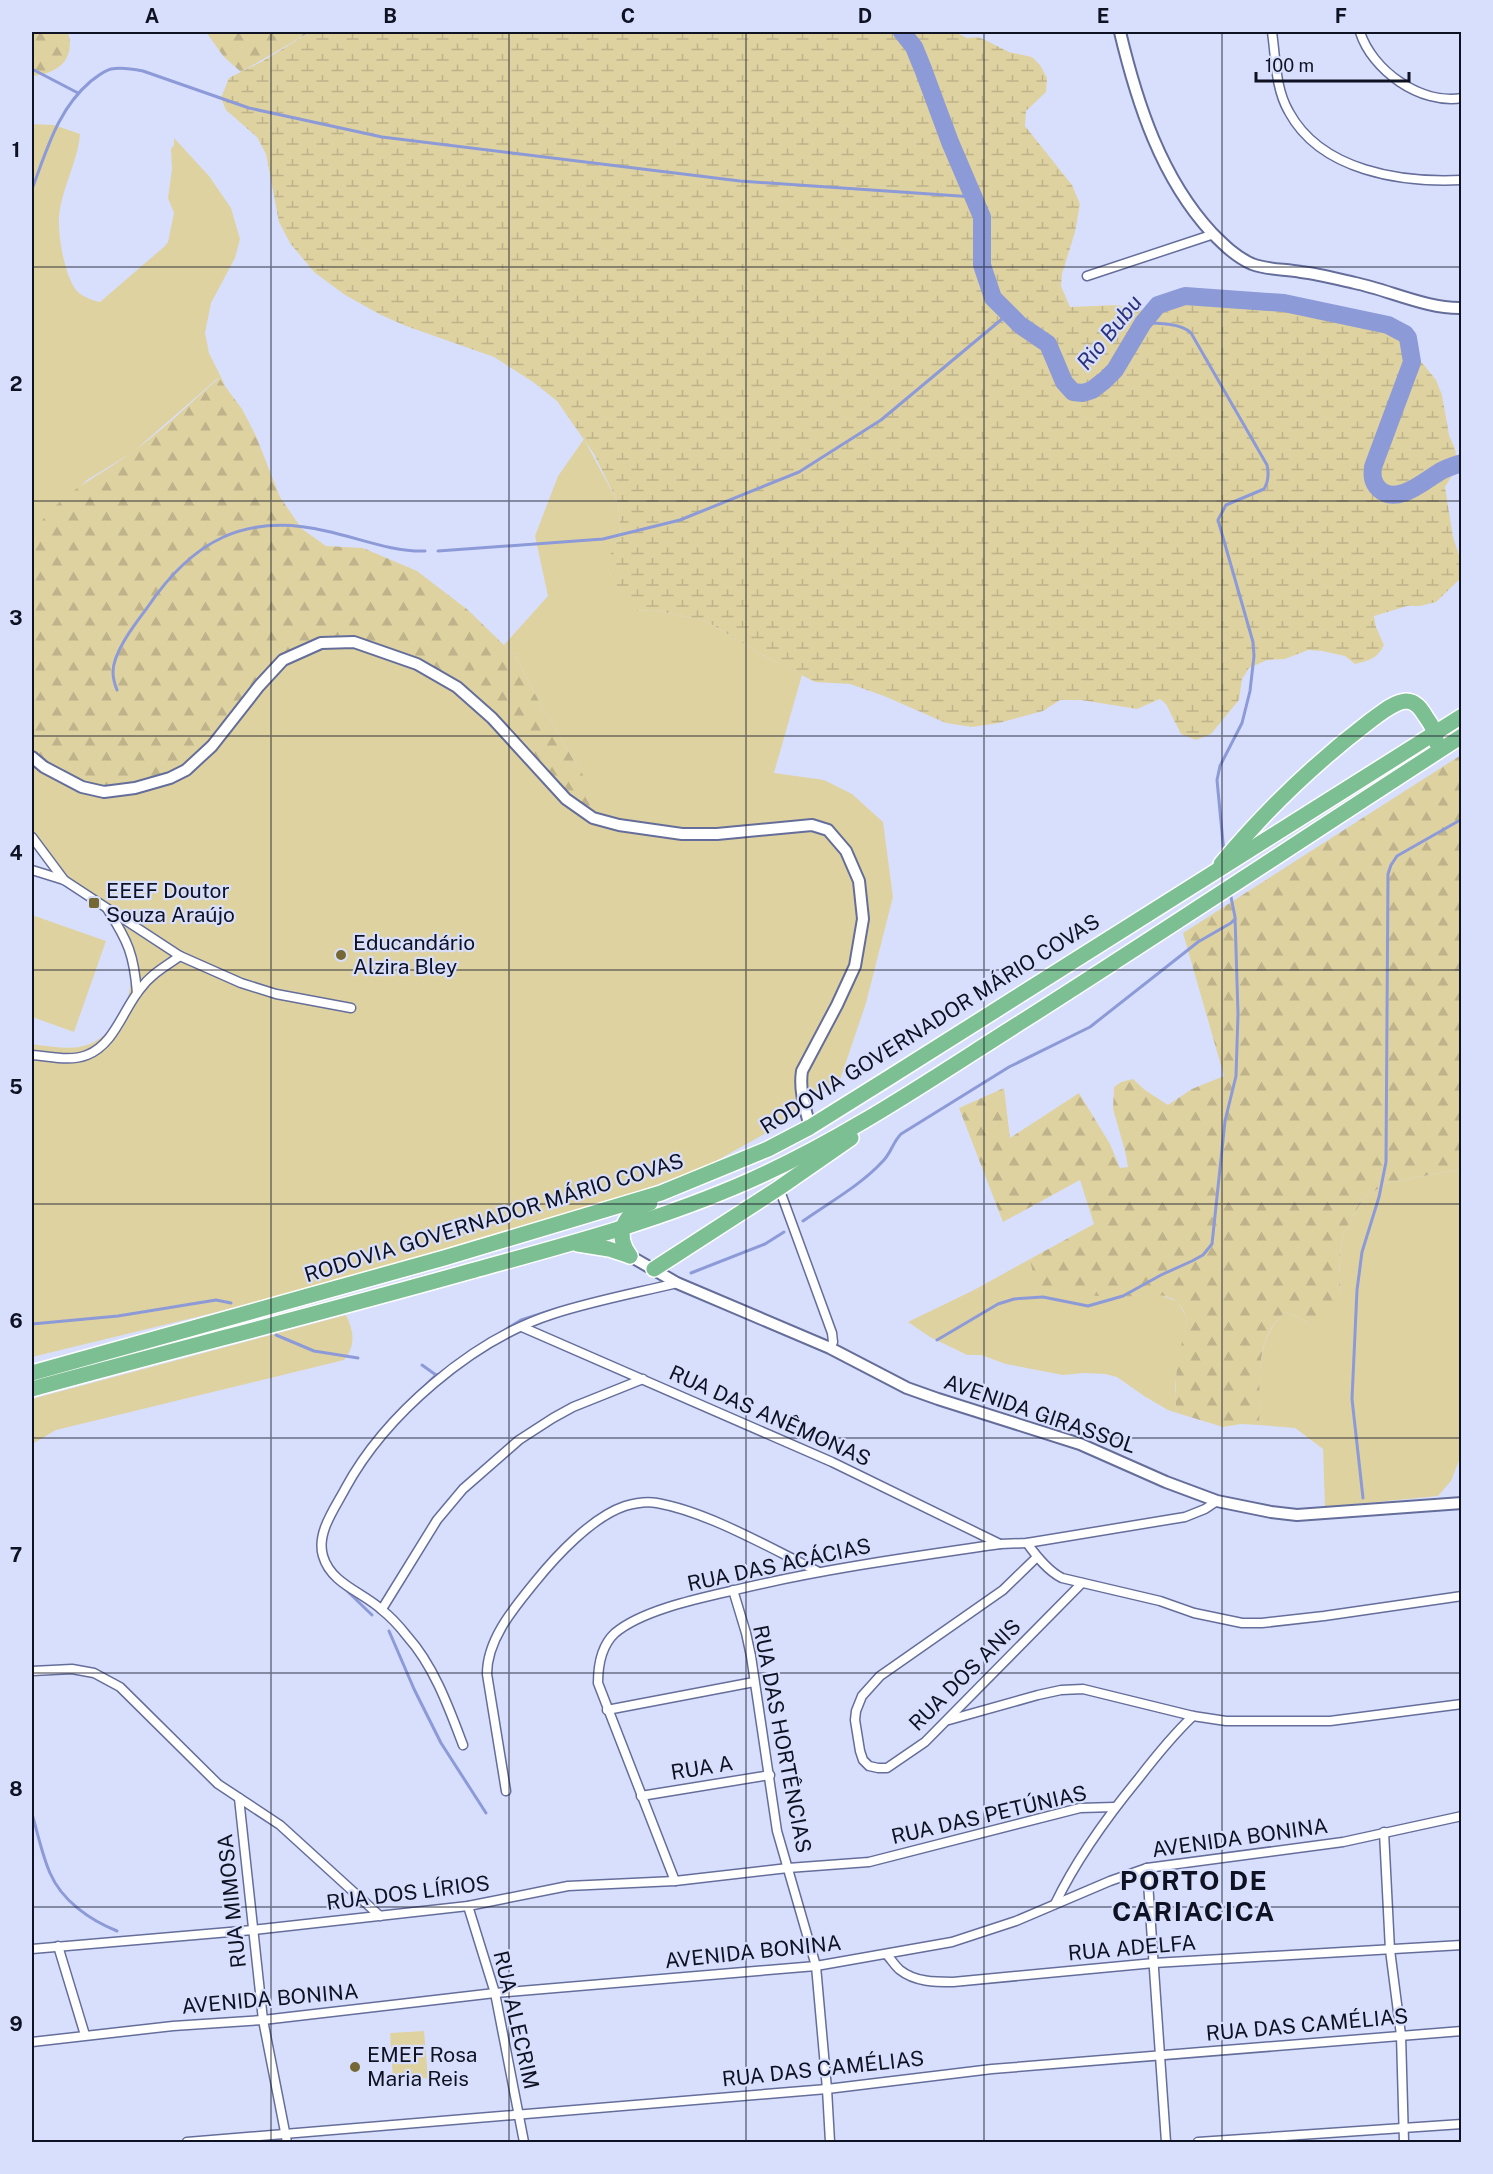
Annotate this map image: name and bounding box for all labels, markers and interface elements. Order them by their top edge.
text: A [145,4,159,28]
text: B [383,4,397,28]
text: C [621,4,635,28]
text: D [858,4,872,28]
text: E [1097,4,1109,28]
text: F [1335,4,1347,28]
scale bar [1256,45,1409,83]
text: 100 m [1265,55,1314,76]
text: 1 [12,138,20,162]
water label: Rio Bubu [1071,289,1147,375]
text: 2 [10,372,22,396]
text: 3 [9,606,23,630]
text: 4 [9,841,23,865]
place label: EEEF Doutor Souza Araújo [106,878,235,927]
marker: EEEF Doutor Souza Araújo [87,896,101,910]
street label: RODOVIA GOVERNADOR MÁRIO COVAS [756,908,1104,1139]
place label: Educandário Alzira Bley [353,930,475,979]
marker: Educandário Alzira Bley [334,948,348,962]
text: 5 [9,1075,23,1099]
street label: RODOVIA GOVERNADOR MÁRIO COVAS [301,1148,687,1287]
text: 6 [9,1309,23,1333]
street label: RUA DAS ANÊMONAS [666,1360,875,1471]
street label: AVENIDA GIRASSOL [941,1369,1139,1458]
street label: RUA DAS ACÁCIAS [685,1533,873,1596]
text: 7 [10,1543,22,1567]
street label: RUA DOS ANIS [904,1614,1026,1736]
street label: RUA DAS HORTÊNCIAS [748,1623,817,1855]
street label: RUA A [669,1750,735,1785]
text: 8 [9,1777,23,1801]
street label: RUA DAS PETÚNIAS [889,1780,1089,1849]
street label: AVENIDA BONINA [1150,1813,1330,1862]
street label: RUA MIMOSA [212,1833,251,1969]
district label: PORTO DE CARIACICA [1112,1864,1276,1927]
street label: RUA DOS LÍRIOS [325,1870,491,1915]
street label: RUA ADELFA [1067,1929,1197,1966]
street label: AVENIDA BONINA [663,1930,843,1973]
street label: RUA ALECRIM [488,1948,545,2091]
street label: AVENIDA BONINA [180,1978,360,2019]
street label: RUA DAS CAMÉLIAS [1205,2003,1409,2046]
text: 9 [9,2012,23,2036]
place label: EMEF Rosa Maria Reis [367,2042,477,2091]
street label: RUA DAS CAMÉLIAS [721,2045,925,2092]
marker: EMEF Rosa Maria Reis [348,2060,362,2074]

